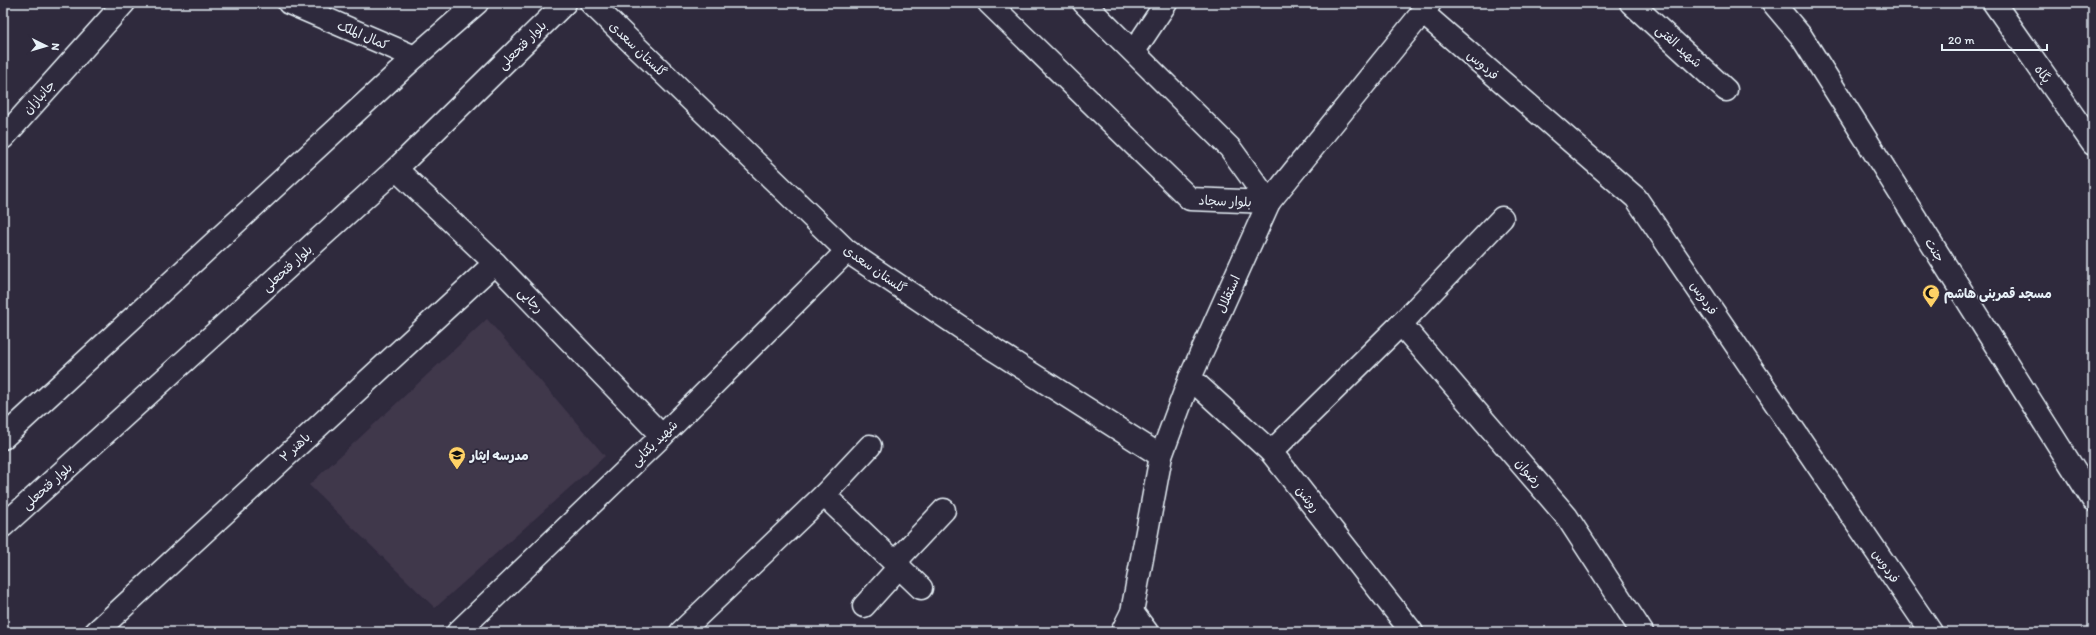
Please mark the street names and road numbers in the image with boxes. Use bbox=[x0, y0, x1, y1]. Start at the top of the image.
street label: کمال الملک bbox=[335, 17, 391, 53]
street label: بلوار فتحعلی bbox=[495, 18, 551, 74]
street label: گلستان سعدی bbox=[606, 18, 670, 80]
street label: شهید الفتی bbox=[1652, 22, 1705, 72]
street label: فردوس bbox=[1463, 47, 1502, 84]
street label: پگاه bbox=[2031, 62, 2055, 87]
street label: جانبازان bbox=[20, 77, 59, 118]
street label: بلوار سجاد bbox=[1198, 193, 1252, 210]
street label: جنت bbox=[1921, 235, 1948, 265]
street label: بلوار فتحعلی bbox=[259, 241, 317, 296]
street label: گلستان سعدی bbox=[841, 242, 910, 296]
street label: استقلال bbox=[1213, 273, 1243, 315]
street label: فردوس bbox=[1687, 278, 1721, 318]
street label: رجایی bbox=[514, 284, 547, 317]
street label: شهید یکتایی bbox=[627, 417, 682, 471]
street label: باهنر ۲ bbox=[277, 429, 314, 466]
street label: رضوان bbox=[1512, 455, 1546, 491]
street label: بلوار فتحعلی bbox=[19, 459, 77, 514]
street label: روشن bbox=[1292, 483, 1323, 516]
street label: فردوس bbox=[1869, 546, 1903, 586]

